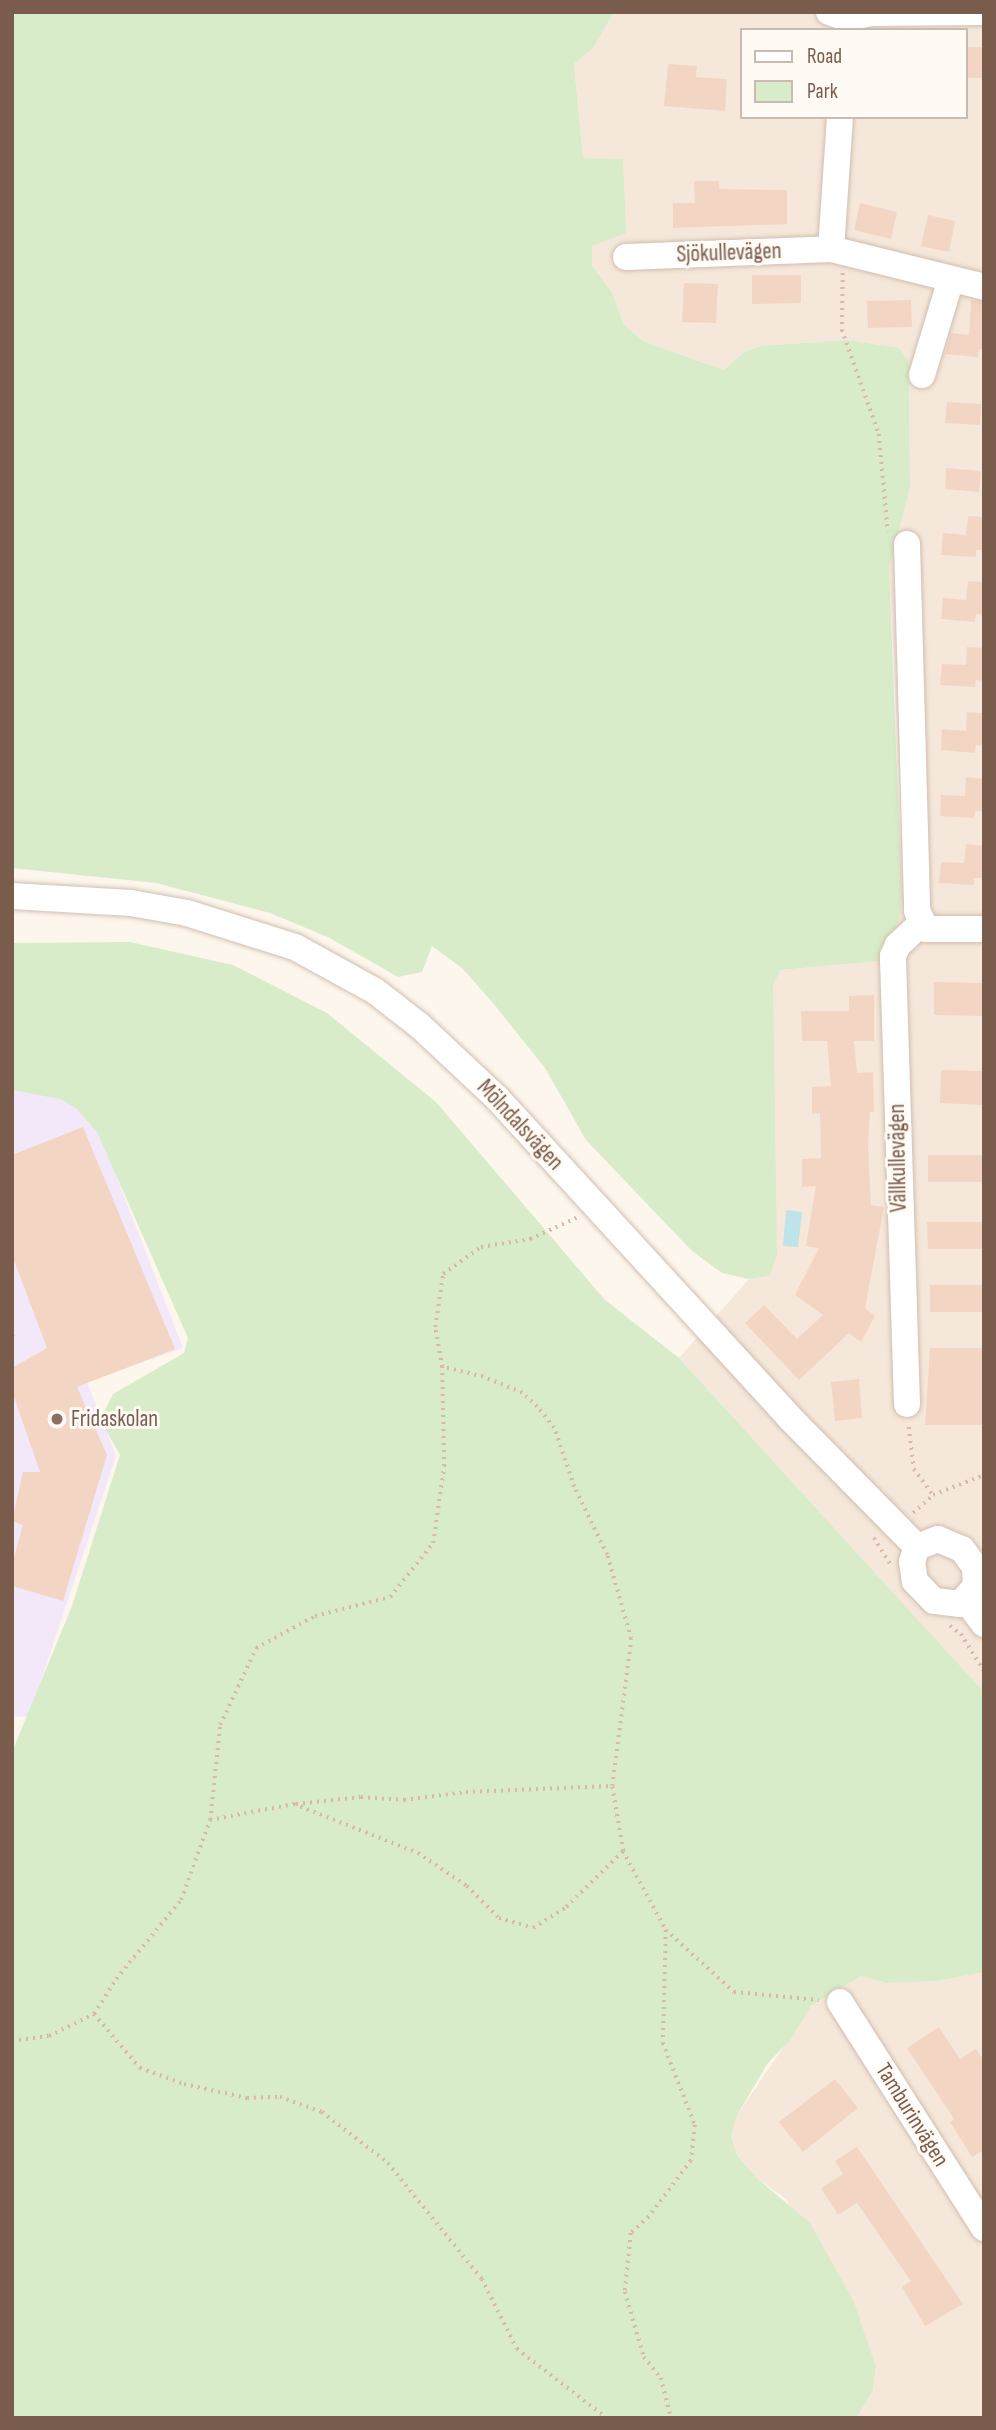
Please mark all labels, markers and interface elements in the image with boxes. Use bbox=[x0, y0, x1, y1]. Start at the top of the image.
legend bbox=[740, 28, 968, 119]
text: Road bbox=[807, 44, 842, 69]
text: Park bbox=[807, 79, 838, 104]
street label: Sjökullevägen bbox=[676, 237, 782, 269]
street label: Mölndalsvägen bbox=[471, 1074, 569, 1176]
street label: Vällkullevägen bbox=[883, 1103, 913, 1213]
place label: Fridaskolan bbox=[71, 1405, 158, 1433]
marker: Fridaskolan bbox=[49, 1411, 65, 1427]
street label: Tamburinvägen bbox=[869, 2058, 955, 2172]

